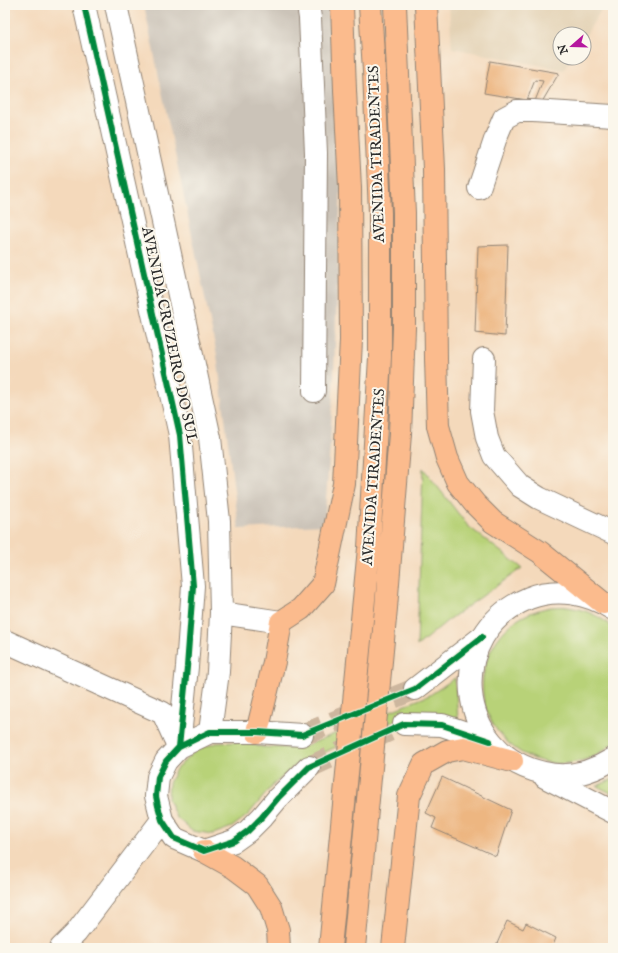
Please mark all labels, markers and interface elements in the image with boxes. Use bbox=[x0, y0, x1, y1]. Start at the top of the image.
north arrow bbox=[552, 26, 592, 66]
text: N bbox=[555, 42, 572, 57]
street label: AVENIDA TIRADENTES bbox=[364, 65, 389, 244]
street label: AVENIDA CRUZEIRO DO SUL bbox=[137, 224, 202, 446]
street label: AVENIDA TIRADENTES bbox=[358, 388, 389, 567]

